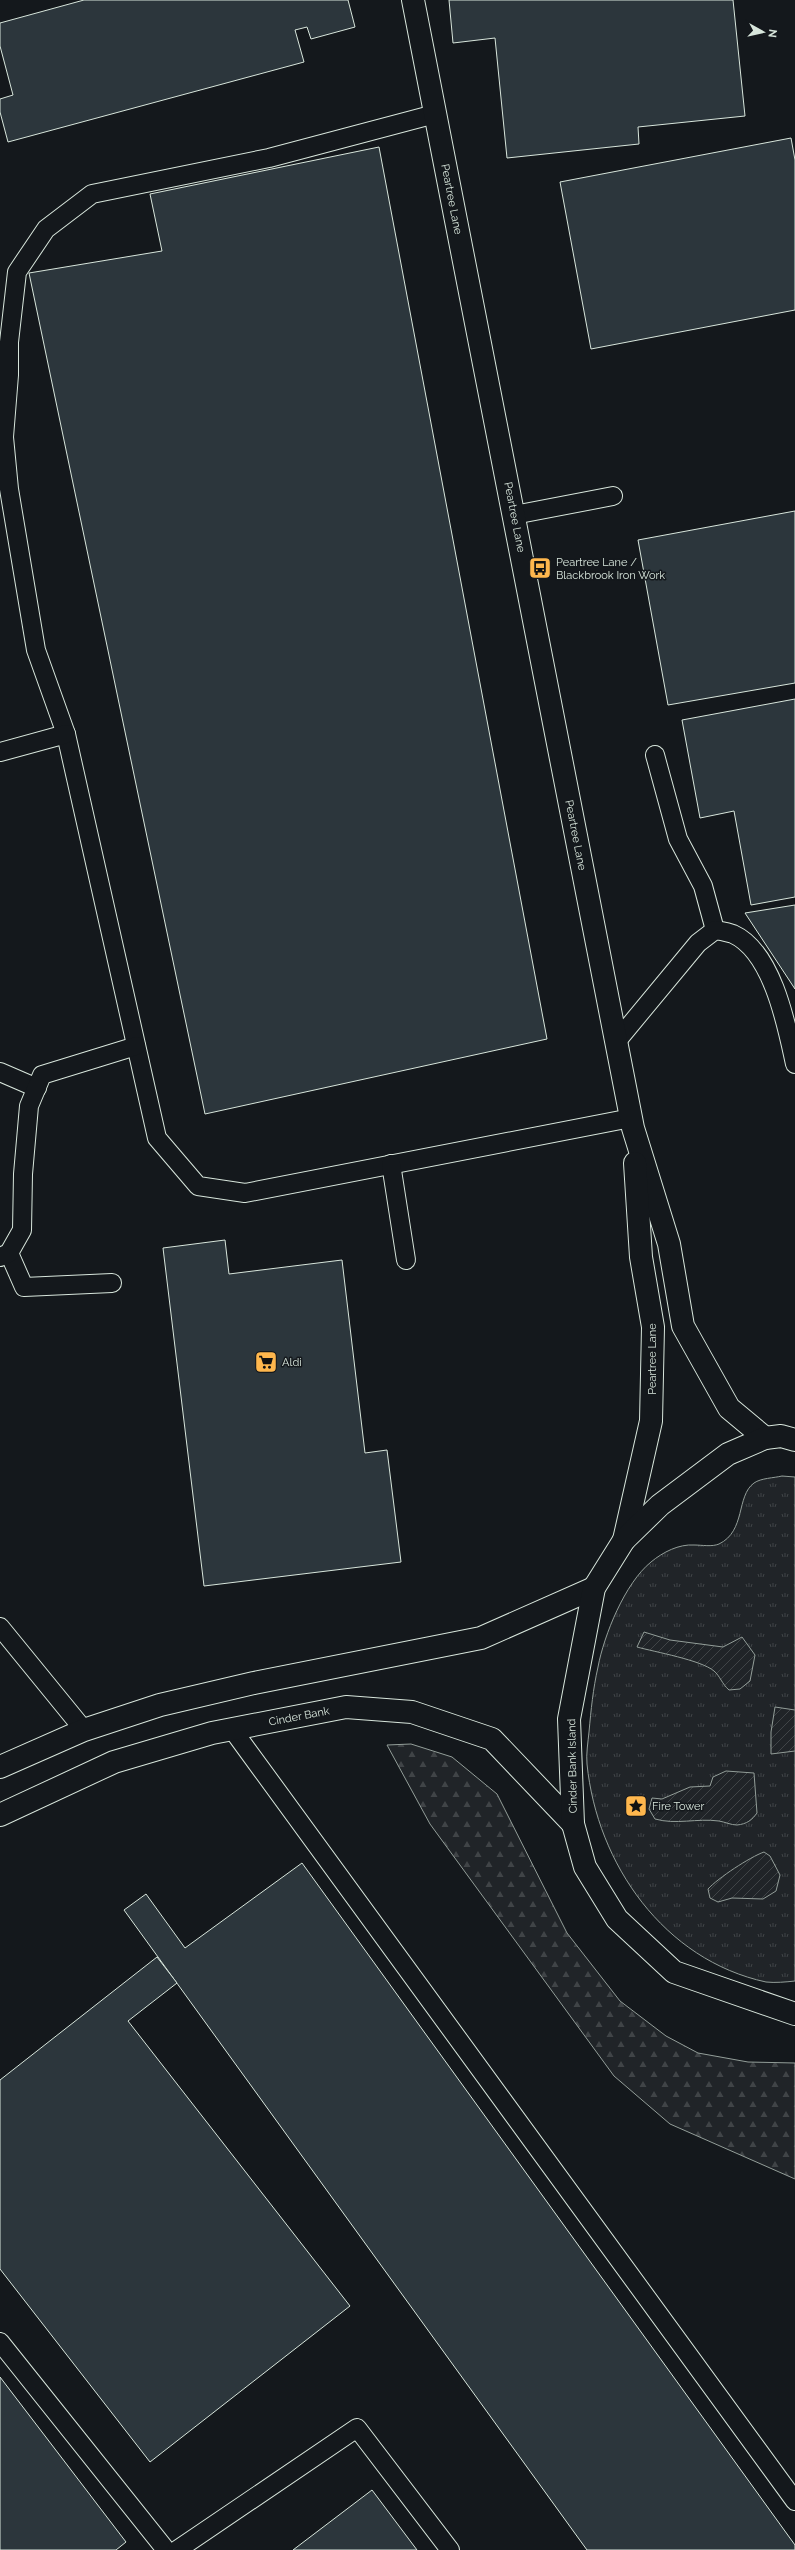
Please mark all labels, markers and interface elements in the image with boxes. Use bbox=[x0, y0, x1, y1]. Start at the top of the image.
north arrow bbox=[743, 12, 783, 52]
text: N bbox=[765, 28, 779, 38]
street label: Peartree Lane bbox=[438, 163, 465, 236]
street label: Peartree Lane bbox=[501, 481, 528, 554]
bus stop icon: Peartree Lane / Blackbrook Iron Work bbox=[527, 555, 553, 581]
place label: Peartree Lane / Blackbrook Iron Work bbox=[556, 556, 665, 582]
street label: Peartree Lane bbox=[562, 799, 589, 872]
street label: Peartree Lane bbox=[646, 1323, 659, 1395]
supermarket icon: Aldi bbox=[253, 1349, 279, 1375]
place label: Aldi bbox=[282, 1356, 302, 1369]
street label: Cinder Bank bbox=[268, 1704, 331, 1729]
street label: Cinder Bank Island bbox=[565, 1718, 580, 1813]
place icon: Fire Tower bbox=[623, 1793, 649, 1819]
place label: Fire Tower bbox=[652, 1800, 705, 1813]

